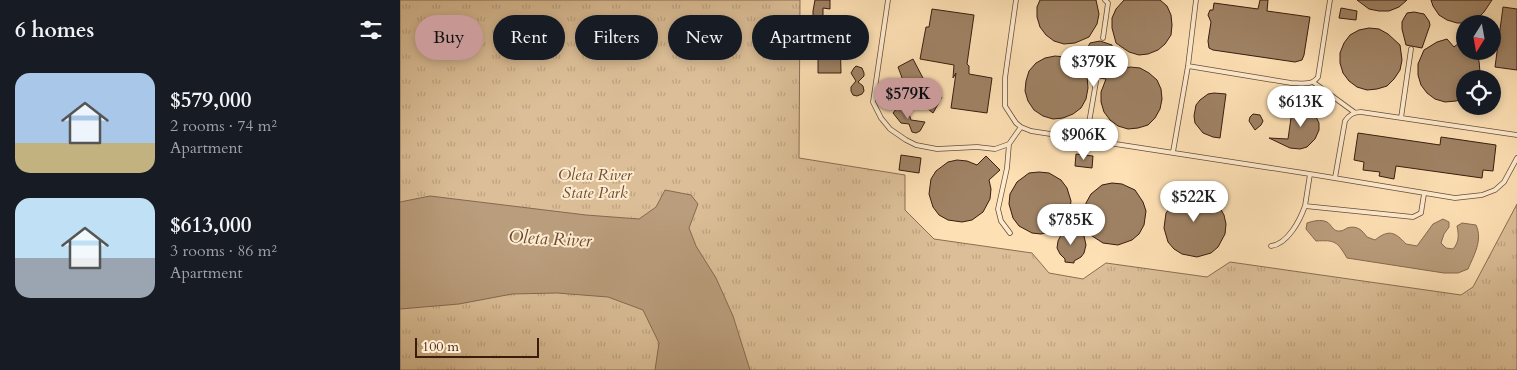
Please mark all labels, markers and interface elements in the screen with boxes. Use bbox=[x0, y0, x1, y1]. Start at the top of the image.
chip: Buy bbox=[415, 15, 483, 60]
chip: Rent bbox=[493, 15, 565, 60]
chip: Filters bbox=[575, 15, 658, 60]
chip: New bbox=[668, 15, 742, 60]
chip: Apartment bbox=[752, 15, 869, 60]
north arrow bbox=[1456, 15, 1501, 60]
map controls bbox=[1456, 15, 1501, 115]
text: 6 homes bbox=[15, 16, 94, 45]
icon: filters bbox=[357, 16, 385, 44]
pin: $379K bbox=[1059, 46, 1129, 88]
text: $379K bbox=[1071, 51, 1117, 73]
button: locate bbox=[1456, 70, 1501, 115]
pin: $579K bbox=[873, 78, 943, 120]
text: $579K bbox=[885, 83, 931, 105]
text: $579,000 bbox=[170, 86, 251, 115]
pin: $613K bbox=[1266, 86, 1336, 128]
text: $613K bbox=[1278, 91, 1324, 113]
icon: home bbox=[55, 93, 115, 153]
text: 2 rooms · 74 m² bbox=[170, 115, 277, 137]
pin: $906K bbox=[1049, 119, 1119, 161]
text: $906K bbox=[1061, 124, 1107, 146]
text: Apartment bbox=[170, 137, 243, 159]
park label: Oleta River State Park bbox=[558, 164, 633, 204]
pin: $522K bbox=[1159, 180, 1229, 223]
text: $522K bbox=[1171, 186, 1217, 208]
pin: $785K bbox=[1036, 204, 1106, 246]
text: $785K bbox=[1048, 209, 1094, 231]
text: $613,000 bbox=[170, 211, 251, 240]
icon: home bbox=[55, 218, 115, 278]
water label: Oleta River bbox=[508, 224, 593, 254]
text: 3 rooms · 86 m² bbox=[170, 240, 277, 262]
text: Apartment bbox=[170, 262, 243, 284]
scale bar bbox=[415, 335, 539, 358]
text: 100 m bbox=[422, 337, 459, 356]

